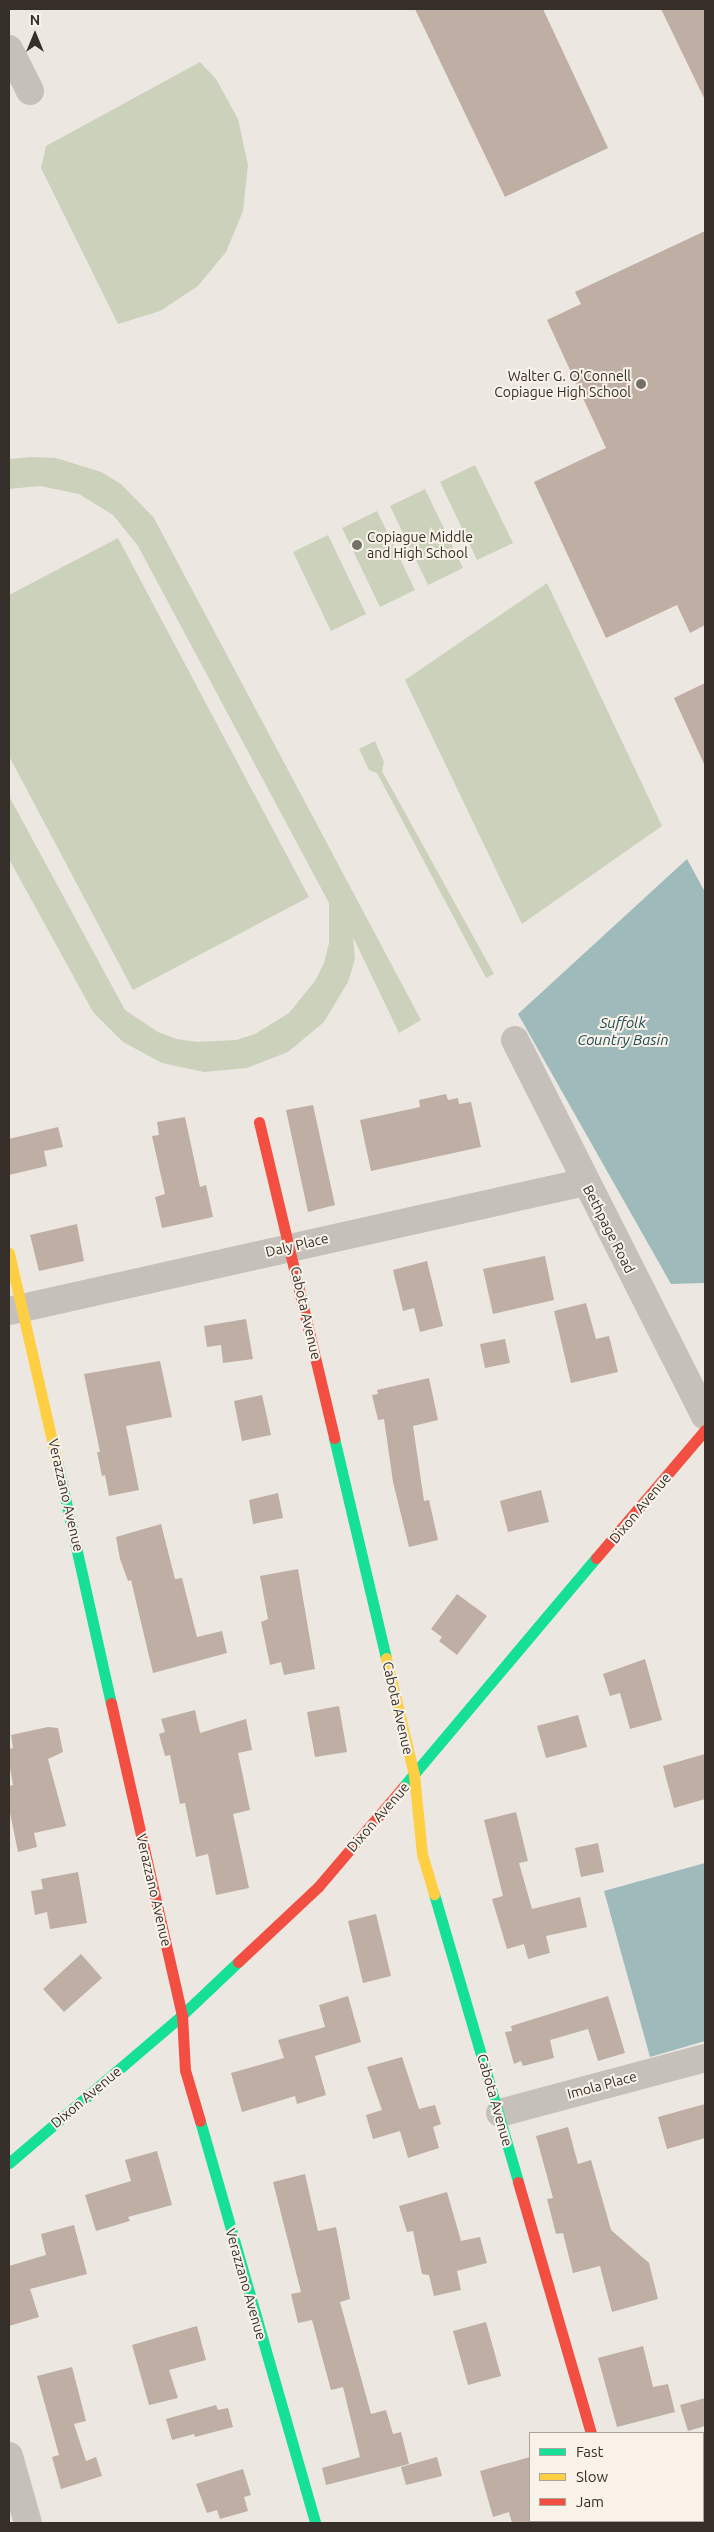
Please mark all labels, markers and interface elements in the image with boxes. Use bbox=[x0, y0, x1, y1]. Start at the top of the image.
north arrow bbox=[10, 10, 60, 60]
text: N bbox=[30, 12, 40, 28]
place label: Walter G. O'Connell Copiague High School bbox=[494, 368, 631, 401]
marker: Walter G. O'Connell Copiague High School bbox=[635, 378, 647, 390]
place label: Copiague Middle and High School bbox=[367, 529, 473, 562]
marker: Copiague Middle and High School bbox=[351, 539, 363, 551]
water label: Suffolk Country Basin bbox=[577, 1013, 669, 1048]
street label: Bethpage Road bbox=[580, 1182, 638, 1276]
street label: Daly Place bbox=[264, 1230, 330, 1260]
street label: Cabota Avenue bbox=[287, 1265, 325, 1361]
street label: Verazzano Avenue bbox=[45, 1437, 87, 1553]
street label: Dixon Avenue bbox=[606, 1469, 674, 1547]
street label: Cabota Avenue bbox=[379, 1660, 417, 1756]
street label: Dixon Avenue bbox=[343, 1779, 413, 1855]
street label: Verazzano Avenue bbox=[133, 1832, 175, 1948]
street label: Cabota Avenue bbox=[474, 2052, 516, 2148]
street label: Dixon Avenue bbox=[47, 2063, 125, 2131]
street label: Imola Place bbox=[565, 2068, 639, 2102]
street label: Verazzano Avenue bbox=[222, 2226, 270, 2342]
legend bbox=[529, 2432, 704, 2522]
text: Fast bbox=[576, 2443, 603, 2460]
text: Slow bbox=[576, 2468, 608, 2485]
text: Jam bbox=[576, 2493, 604, 2510]

